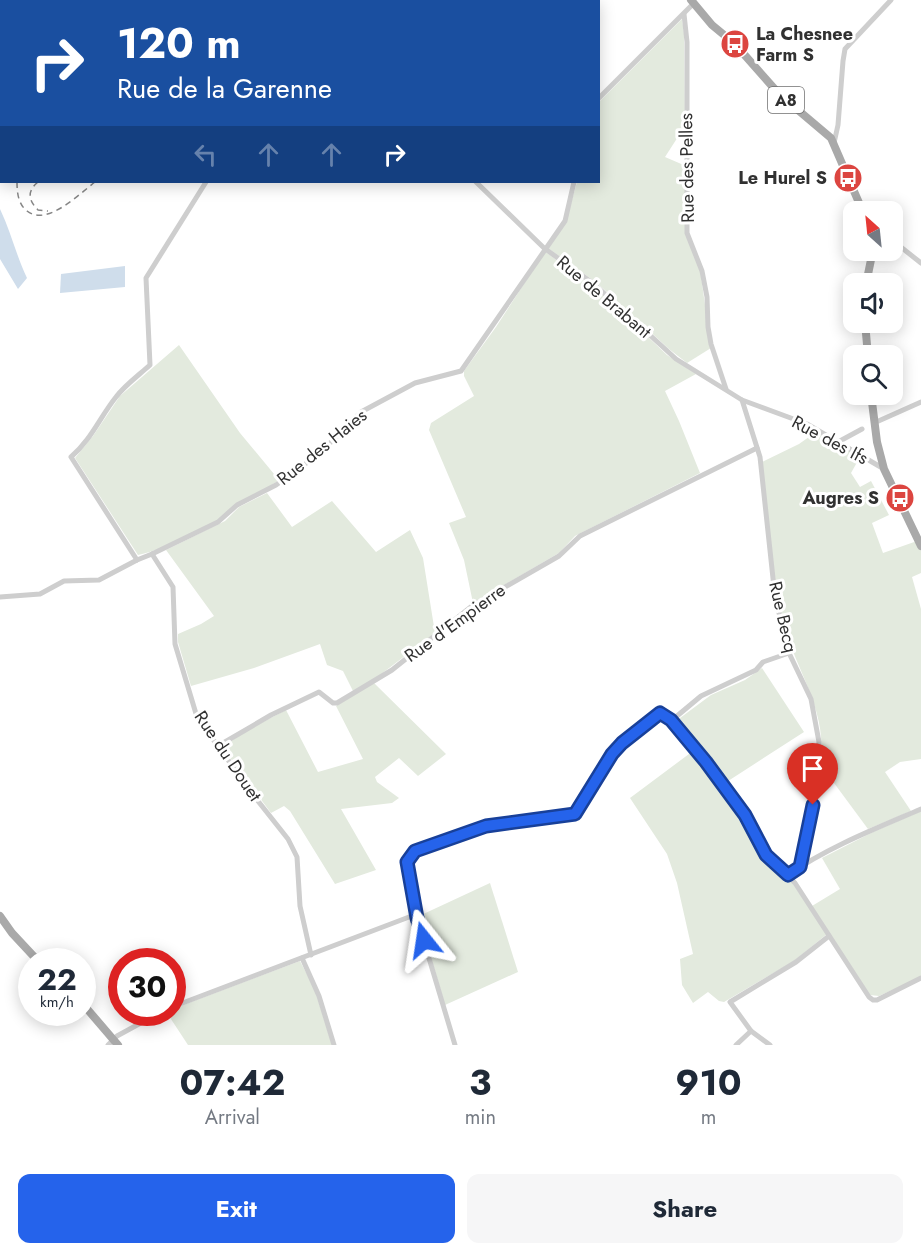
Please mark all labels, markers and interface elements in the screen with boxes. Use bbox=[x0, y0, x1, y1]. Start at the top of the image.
text: 120 m bbox=[117, 13, 241, 74]
place label: La Chesnee Farm S bbox=[756, 21, 853, 68]
icon: right bbox=[18, 24, 96, 102]
bus stop icon: La Chesnee Farm S bbox=[719, 28, 751, 60]
text: Rue de la Garenne bbox=[117, 69, 332, 108]
road number: A8 bbox=[768, 87, 804, 113]
street label: Rue des Pelles bbox=[673, 113, 701, 223]
icon: left bbox=[189, 138, 222, 171]
icon: ahead bbox=[252, 138, 285, 171]
icon: ahead bbox=[315, 138, 348, 171]
icon: right bbox=[378, 138, 411, 171]
bus stop icon: Le Hurel S bbox=[832, 162, 864, 194]
place label: Le Hurel S bbox=[738, 165, 827, 191]
north arrow bbox=[843, 201, 903, 261]
map controls bbox=[843, 201, 903, 405]
street label: Rue de Brabant bbox=[551, 250, 658, 345]
button: sound bbox=[843, 273, 903, 333]
button: search bbox=[843, 345, 903, 405]
street label: Rue des Haies bbox=[271, 403, 373, 491]
street label: Rue des Ifs bbox=[787, 409, 873, 471]
bus stop icon: Augres S bbox=[884, 482, 916, 514]
place label: Augres S bbox=[802, 485, 879, 511]
street label: Rue d'Empierre bbox=[399, 577, 511, 669]
street label: Rue Becq bbox=[762, 579, 804, 655]
street label: Rue du Douet bbox=[188, 705, 268, 807]
pin bbox=[787, 743, 838, 805]
icon: arrive bbox=[796, 752, 829, 785]
position arrow bbox=[392, 908, 456, 972]
speed limit sign: 30 bbox=[108, 948, 186, 1026]
text: 22 bbox=[37, 958, 77, 1001]
text: km/h bbox=[40, 991, 74, 1013]
text: 07:42 bbox=[179, 1056, 285, 1108]
text: 3 bbox=[469, 1056, 491, 1108]
text: 910 bbox=[675, 1056, 742, 1108]
text: Arrival bbox=[205, 1103, 260, 1132]
text: min bbox=[465, 1103, 496, 1132]
text: m bbox=[701, 1103, 716, 1132]
button: Exit bbox=[18, 1174, 455, 1243]
button: Share bbox=[467, 1174, 903, 1243]

